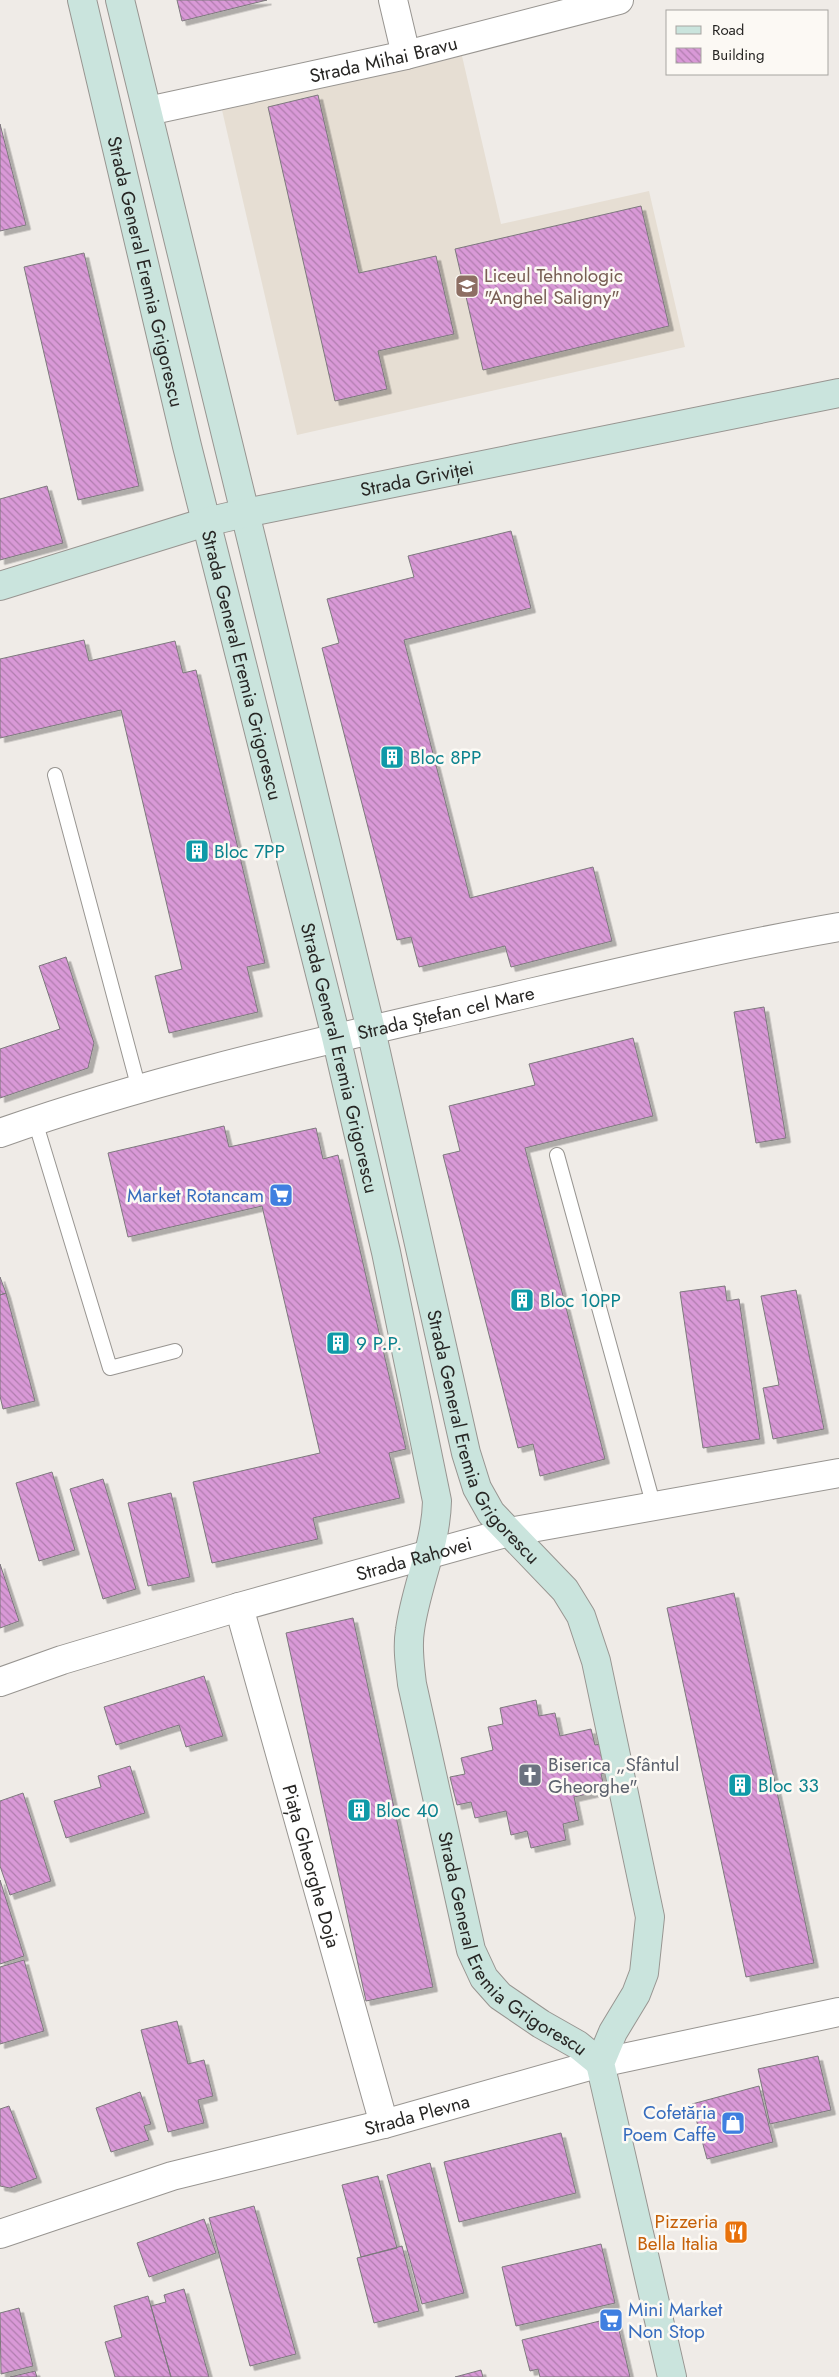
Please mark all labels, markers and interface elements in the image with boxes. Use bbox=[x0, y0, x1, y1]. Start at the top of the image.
legend bbox=[666, 10, 829, 75]
text: Road bbox=[712, 19, 744, 41]
street label: Strada Mihai Bravu bbox=[307, 29, 460, 89]
text: Building bbox=[712, 44, 764, 66]
street label: Strada General Eremia Grigorescu bbox=[101, 133, 191, 410]
place label: Liceul Tehnologic "Anghel Saligny" bbox=[484, 262, 623, 311]
school or university icon: Liceul Tehnologic "Anghel Saligny" bbox=[454, 273, 480, 299]
street label: Strada Griviței bbox=[358, 454, 476, 503]
street label: Strada General Eremia Grigorescu bbox=[195, 527, 289, 803]
building icon: Bloc 8PP bbox=[379, 744, 405, 770]
place label: Bloc 8PP bbox=[410, 744, 481, 771]
building icon: Bloc 7PP bbox=[184, 838, 210, 864]
place label: Bloc 7PP bbox=[214, 838, 285, 865]
street label: Strada General Eremia Grigorescu bbox=[294, 920, 385, 1196]
street label: Strada Ștefan cel Mare bbox=[355, 979, 537, 1046]
place label: Market Rotancam bbox=[127, 1182, 264, 1209]
supermarket icon: Market Rotancam bbox=[268, 1182, 294, 1208]
building icon: Bloc 10PP bbox=[509, 1287, 535, 1313]
place label: Bloc 10PP bbox=[540, 1287, 621, 1314]
street label: Strada General Eremia Grigorescu bbox=[421, 1307, 546, 1570]
building icon: 9 P.P. bbox=[325, 1330, 351, 1356]
place label: 9 P.P. bbox=[356, 1330, 402, 1357]
street label: Strada Rahovei bbox=[353, 1530, 475, 1587]
place label: Biserica „Sfântul Gheorghe" bbox=[548, 1751, 679, 1800]
church icon: Biserica „Sfântul Gheorghe" bbox=[517, 1762, 543, 1788]
building icon: Bloc 33 bbox=[727, 1772, 753, 1798]
place label: Bloc 33 bbox=[758, 1772, 819, 1799]
street label: Piața Gheorghe Doja bbox=[276, 1781, 347, 1951]
building icon: Bloc 40 bbox=[346, 1797, 372, 1823]
place label: Bloc 40 bbox=[376, 1797, 439, 1824]
street label: Strada General Eremia Grigorescu bbox=[432, 1829, 594, 2061]
street label: Strada Plevna bbox=[361, 2087, 473, 2142]
place label: Cofetăria Poem Caffe bbox=[623, 2099, 716, 2148]
shop icon: Cofetăria Poem Caffe bbox=[720, 2110, 746, 2136]
place label: Pizzeria Bella Italia bbox=[637, 2208, 718, 2257]
restaurant icon: Pizzeria Bella Italia bbox=[723, 2219, 749, 2245]
place label: Mini Market Non Stop bbox=[628, 2296, 723, 2345]
supermarket icon: Mini Market Non Stop bbox=[598, 2307, 624, 2333]

